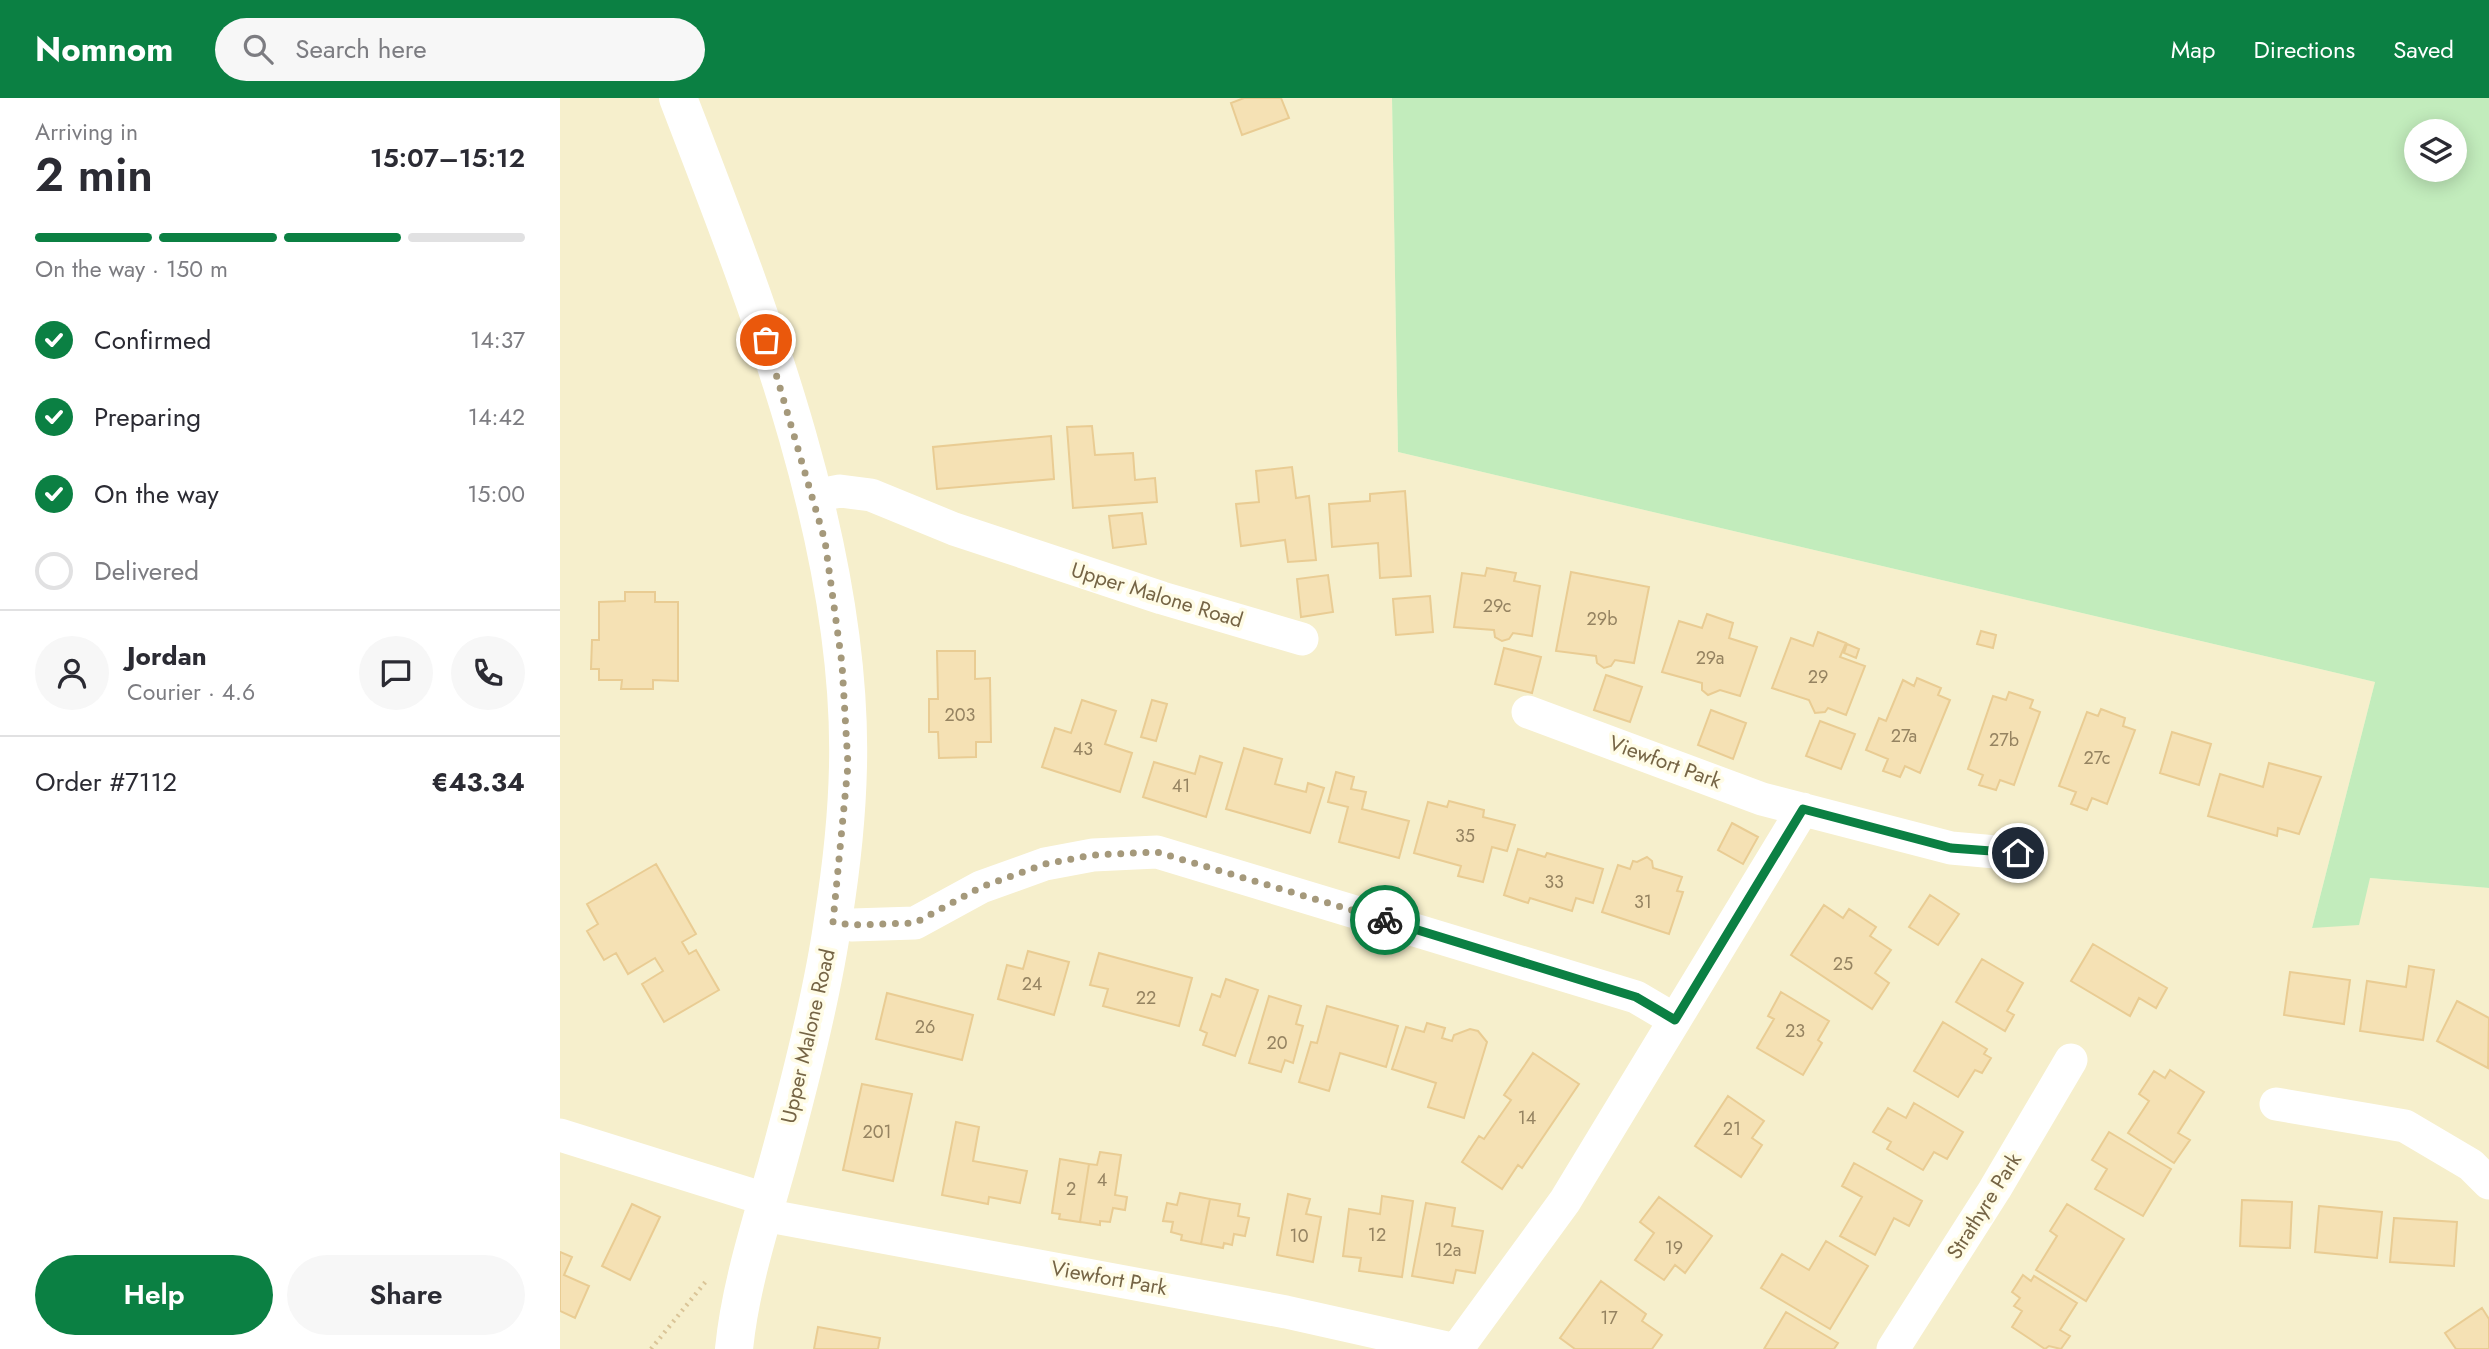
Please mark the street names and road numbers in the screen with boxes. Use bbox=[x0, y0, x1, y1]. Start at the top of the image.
street label: Upper Malone Road bbox=[1067, 555, 1247, 635]
street label: Viewfort Park bbox=[1605, 728, 1726, 796]
street label: Upper Malone Road bbox=[773, 946, 843, 1126]
street label: Strathyre Park bbox=[1939, 1146, 2029, 1265]
street label: Viewfort Park bbox=[1049, 1253, 1170, 1303]

